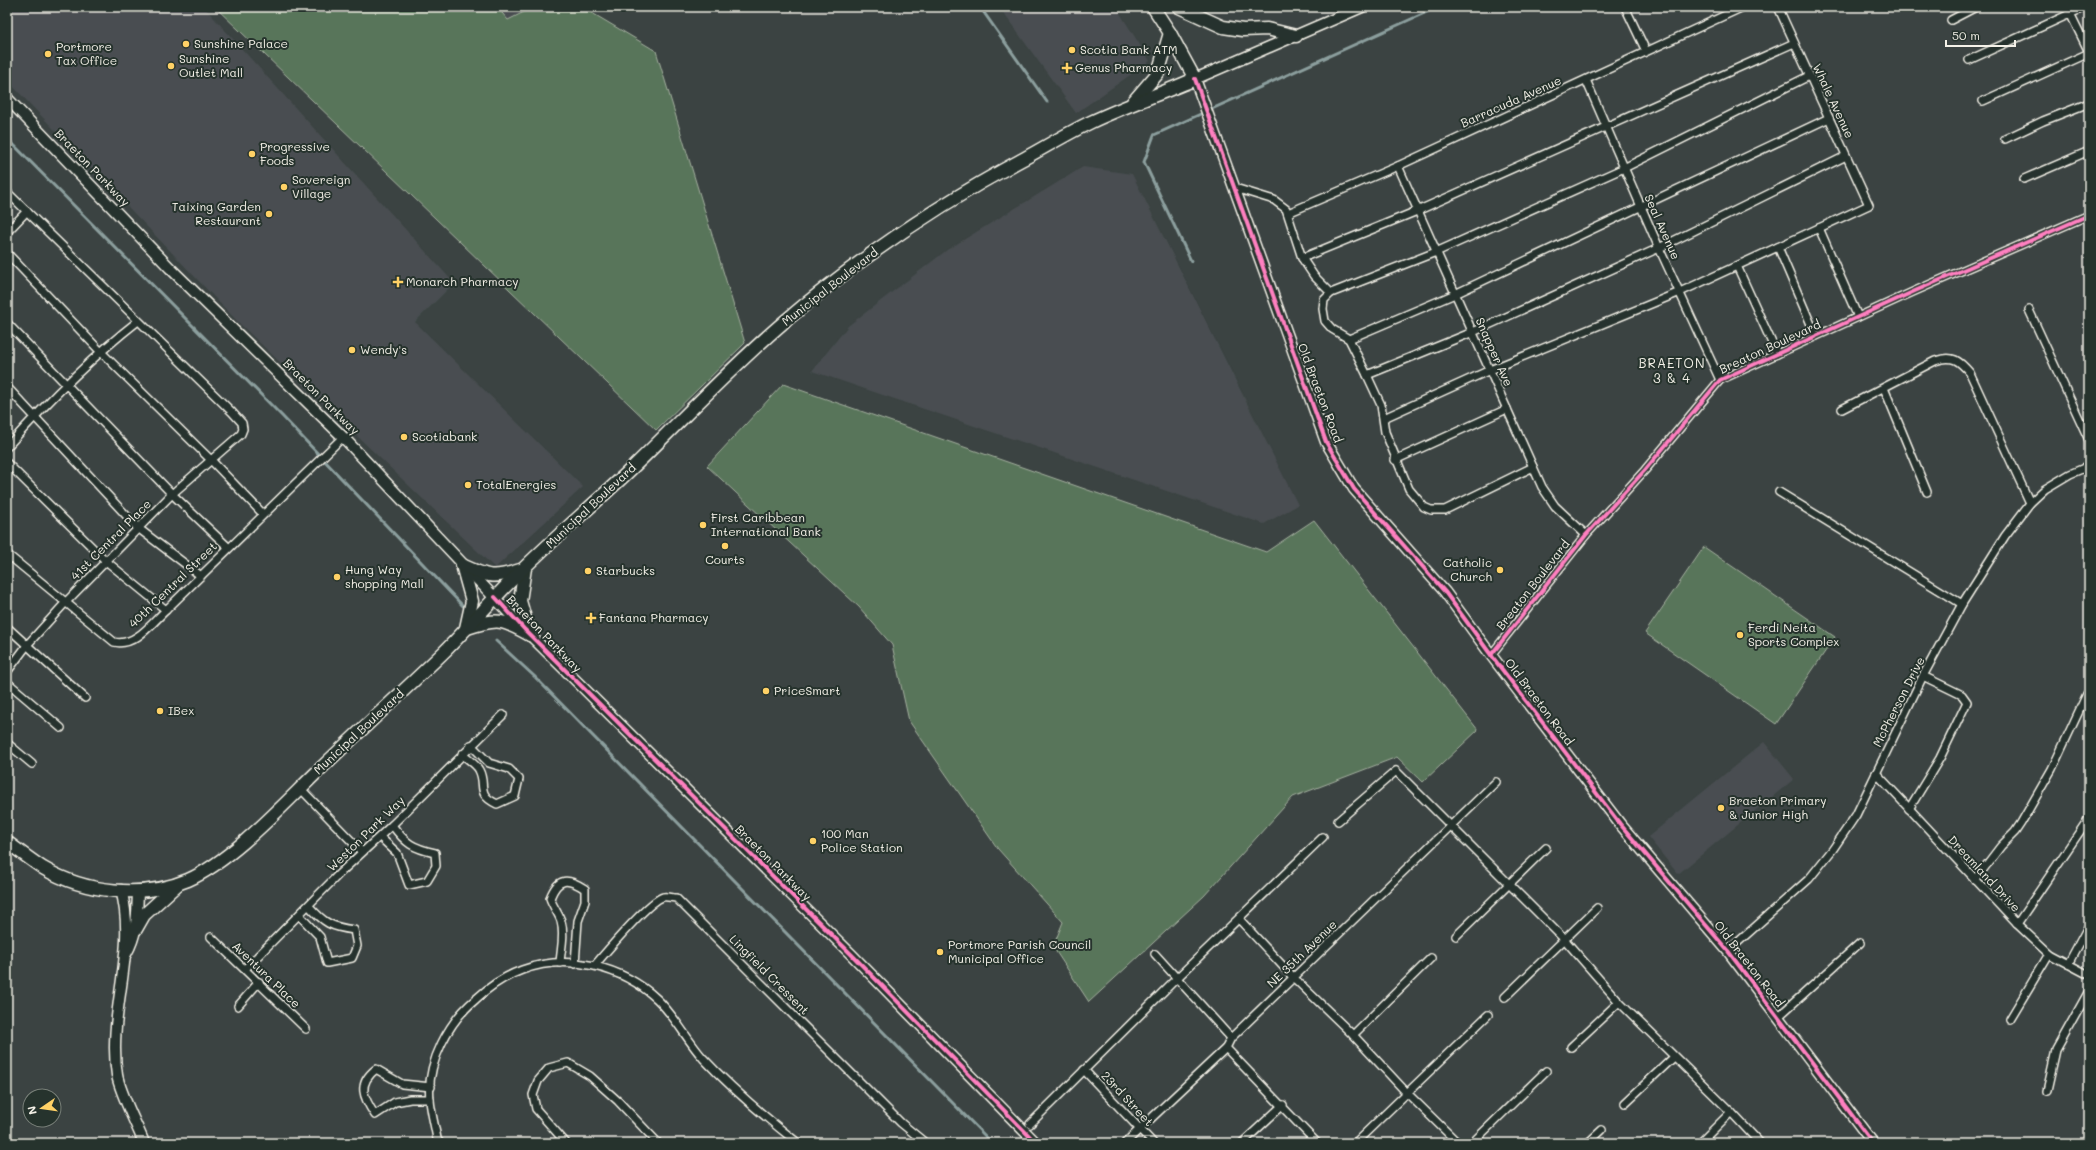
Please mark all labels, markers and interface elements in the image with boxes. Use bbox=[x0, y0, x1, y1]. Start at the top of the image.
scale bar bbox=[1946, 22, 2015, 48]
text: 50 m bbox=[1952, 27, 1980, 43]
place label: Sunshine Palace bbox=[194, 35, 288, 51]
place label: Portmore Tax Office bbox=[56, 38, 117, 68]
marker: Sunshine Palace bbox=[181, 39, 191, 49]
place label: Scotia Bank ATM bbox=[1080, 41, 1178, 57]
marker: Scotia Bank ATM bbox=[1067, 45, 1077, 55]
marker: Portmore Tax Office bbox=[43, 49, 53, 59]
place label: Sunshine Outlet Mall bbox=[179, 50, 243, 80]
place label: Genus Pharmacy bbox=[1075, 59, 1172, 75]
marker: Sunshine Outlet Mall bbox=[166, 61, 176, 71]
street label: Whale Avenue bbox=[1810, 61, 1858, 140]
marker: Genus Pharmacy bbox=[1062, 63, 1072, 73]
street label: Barracuda Avenue bbox=[1458, 72, 1563, 130]
street label: Braeton Parkway bbox=[52, 125, 134, 209]
place label: Progressive Foods bbox=[260, 138, 330, 168]
marker: Progressive Foods bbox=[247, 149, 257, 159]
place label: Sovereign Village bbox=[292, 171, 350, 201]
marker: Sovereign Village bbox=[279, 182, 289, 192]
street label: Seal Avenue bbox=[1641, 191, 1684, 262]
place label: Taixing Garden Restaurant bbox=[172, 198, 261, 228]
marker: Taixing Garden Restaurant bbox=[264, 209, 274, 219]
street label: Municipal Boulevard bbox=[778, 243, 881, 329]
place label: Monarch Pharmacy bbox=[406, 273, 518, 289]
marker: Monarch Pharmacy bbox=[393, 277, 403, 287]
street label: Snapper Ave bbox=[1473, 315, 1517, 389]
street label: Breaton Boulevard bbox=[1716, 315, 1823, 377]
place label: Wendy's bbox=[360, 341, 407, 357]
street label: Old Braeton Road bbox=[1295, 341, 1347, 445]
marker: Wendy's bbox=[347, 345, 357, 355]
district label: BRAETON 3 & 4 bbox=[1639, 354, 1705, 386]
street label: Braeton Parkway bbox=[280, 355, 363, 438]
place label: Scotiabank bbox=[412, 428, 478, 444]
marker: Scotiabank bbox=[399, 432, 409, 442]
street label: Municipal Boulevard bbox=[542, 459, 639, 551]
place label: TotalEnergies bbox=[476, 476, 557, 492]
marker: TotalEnergies bbox=[463, 480, 473, 490]
street label: 41st Central Place bbox=[66, 495, 154, 583]
place label: First Caribbean International Bank bbox=[711, 509, 821, 539]
marker: First Caribbean International Bank bbox=[698, 520, 708, 530]
street label: Breaton Boulevard bbox=[1492, 536, 1573, 633]
street label: 40th Central Street bbox=[125, 538, 220, 631]
marker: Courts bbox=[720, 541, 730, 551]
place label: Courts bbox=[705, 551, 745, 567]
place label: Catholic Church bbox=[1443, 554, 1492, 584]
place label: Hung Way shopping Mall bbox=[345, 561, 424, 591]
place label: Starbucks bbox=[596, 562, 655, 578]
marker: Catholic Church bbox=[1495, 565, 1505, 575]
marker: Starbucks bbox=[583, 566, 593, 576]
marker: Hung Way shopping Mall bbox=[332, 572, 342, 582]
street label: Braeton Parkway bbox=[504, 591, 586, 675]
place label: Fantana Pharmacy bbox=[599, 609, 709, 625]
marker: Fantana Pharmacy bbox=[586, 613, 596, 623]
place label: Ferdi Neita Sports Complex bbox=[1748, 619, 1839, 649]
marker: Ferdi Neita Sports Complex bbox=[1735, 630, 1745, 640]
street label: McPherson Drive bbox=[1868, 654, 1928, 749]
street label: Old Braeton Road bbox=[1502, 655, 1578, 749]
place label: PriceSmart bbox=[774, 682, 841, 698]
street label: Municipal Boulevard bbox=[310, 685, 407, 777]
marker: PriceSmart bbox=[761, 686, 771, 696]
place label: IBex bbox=[168, 702, 194, 718]
marker: IBex bbox=[155, 706, 165, 716]
street label: Weston Park Way bbox=[323, 792, 408, 874]
place label: Braeton Primary & Junior High bbox=[1729, 792, 1827, 822]
marker: Braeton Primary & Junior High bbox=[1716, 803, 1726, 813]
street label: Braeton Parkway bbox=[732, 821, 815, 904]
place label: 100 Man Police Station bbox=[821, 825, 903, 855]
street label: Dreamland Drive bbox=[1945, 832, 2024, 915]
marker: 100 Man Police Station bbox=[808, 836, 818, 846]
street label: NE 35th Avenue bbox=[1263, 916, 1340, 991]
street label: Old Braeton Road bbox=[1711, 917, 1789, 1010]
street label: Lingfield Cressent bbox=[726, 931, 813, 1018]
place label: Portmore Parish Council Municipal Office bbox=[948, 936, 1091, 966]
street label: Aventura Place bbox=[229, 938, 304, 1011]
marker: Portmore Parish Council Municipal Office bbox=[935, 947, 945, 957]
street label: 23rd Street bbox=[1098, 1067, 1157, 1129]
north arrow bbox=[22, 1088, 62, 1128]
text: N bbox=[24, 1105, 40, 1116]

